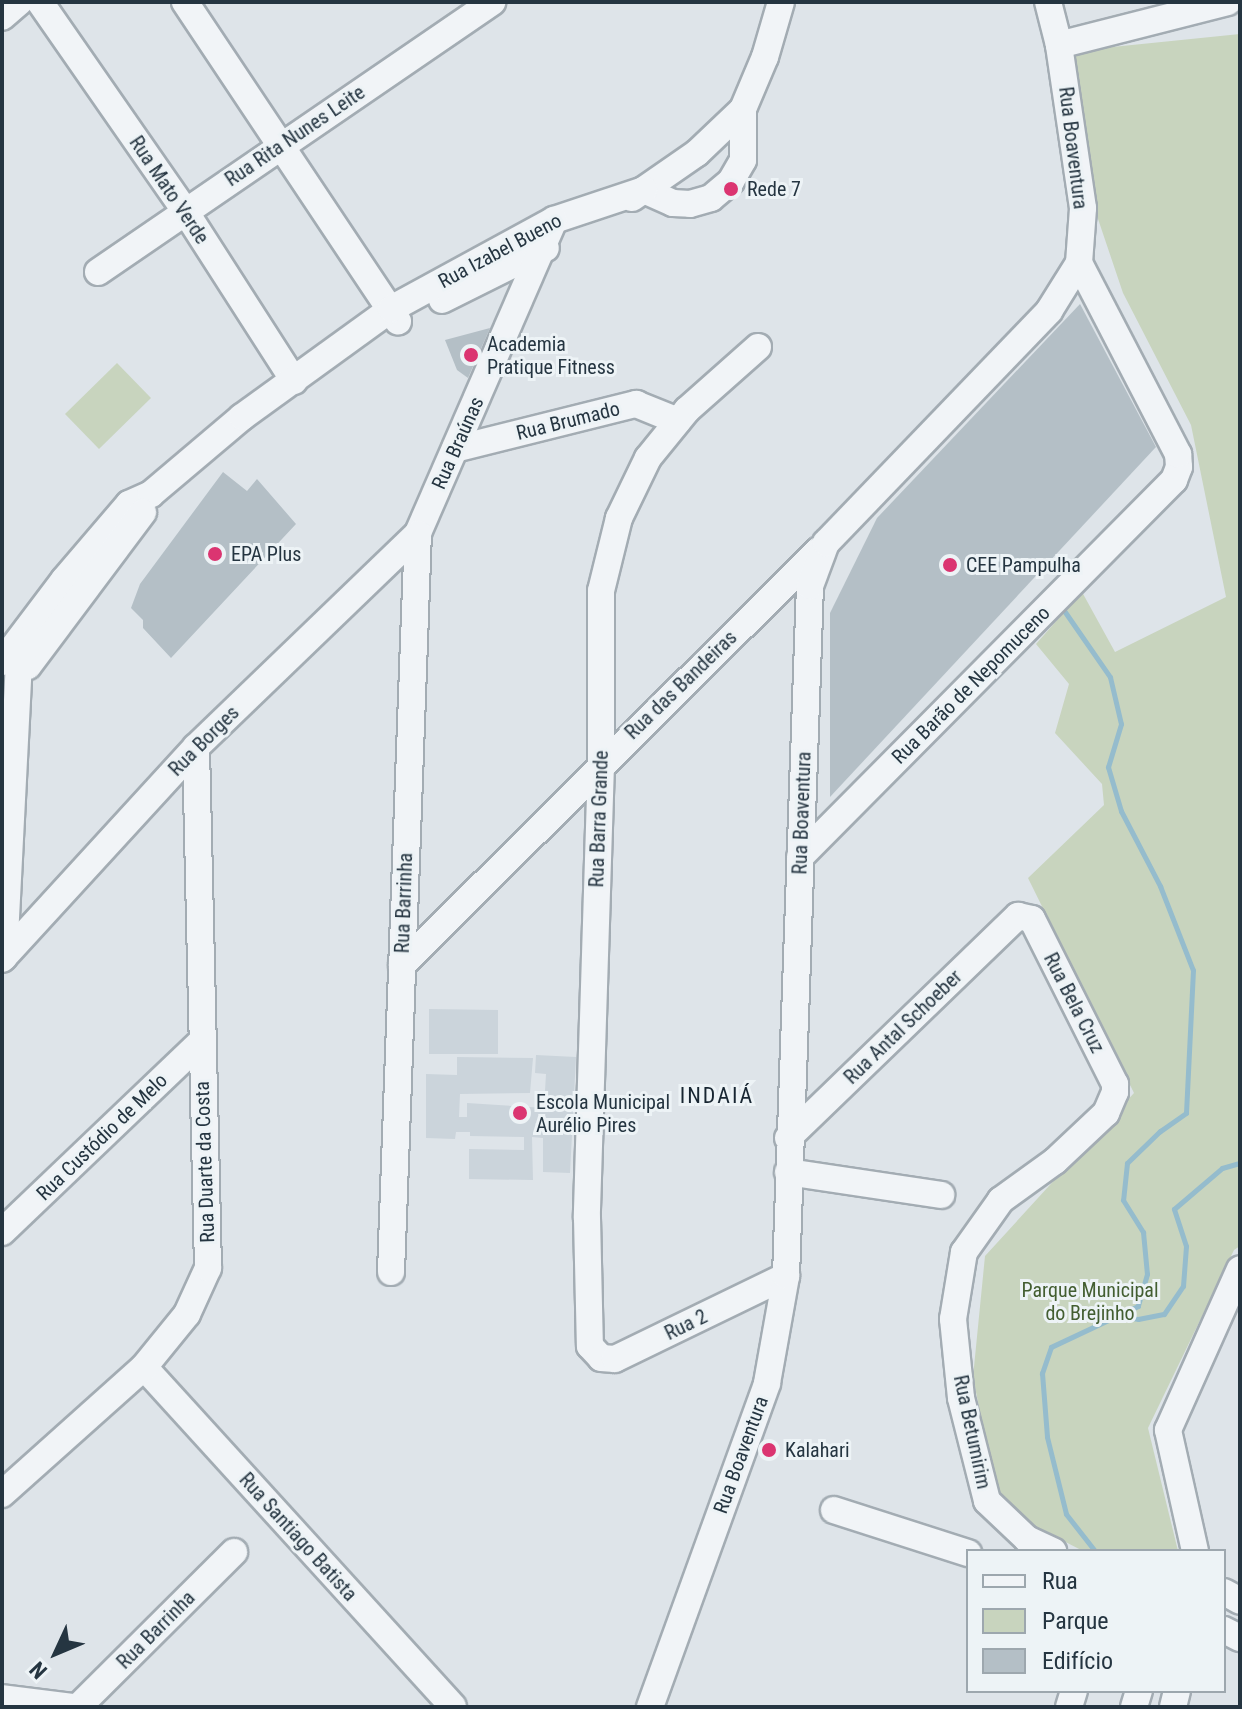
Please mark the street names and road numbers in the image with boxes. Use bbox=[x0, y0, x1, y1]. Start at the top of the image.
street label: Rua Rita Nunes Leite bbox=[221, 80, 369, 192]
street label: Rua Boaventura bbox=[1054, 85, 1092, 211]
street label: Rua Mato Verde bbox=[124, 132, 214, 248]
street label: Rua Izabel Bueno bbox=[434, 208, 566, 294]
street label: Rua Braúnas bbox=[427, 393, 489, 493]
street label: Rua Brumado bbox=[514, 397, 622, 445]
street label: Rua Barão de Nepomuceno bbox=[887, 601, 1055, 769]
street label: Rua das Bandeiras bbox=[620, 626, 742, 744]
street label: Rua Borges bbox=[164, 701, 244, 781]
street label: Rua Barra Grande bbox=[585, 750, 613, 888]
street label: Rua Boaventura bbox=[788, 751, 816, 875]
street label: Rua Barrinha bbox=[390, 852, 418, 954]
street label: Rua Bela Cruz bbox=[1038, 949, 1110, 1057]
street label: Rua Antal Schoeber bbox=[839, 965, 967, 1089]
street label: Rua Custódio de Melo bbox=[32, 1068, 172, 1206]
street label: Rua Duarte da Costa bbox=[190, 1081, 220, 1243]
street label: Rua 2 bbox=[661, 1304, 711, 1346]
street label: Rua Betumirim bbox=[948, 1373, 996, 1491]
street label: Rua Boaventura bbox=[709, 1393, 773, 1517]
street label: Rua Santiago Batista bbox=[234, 1468, 362, 1606]
street label: Rua Barrinha bbox=[112, 1586, 200, 1674]

